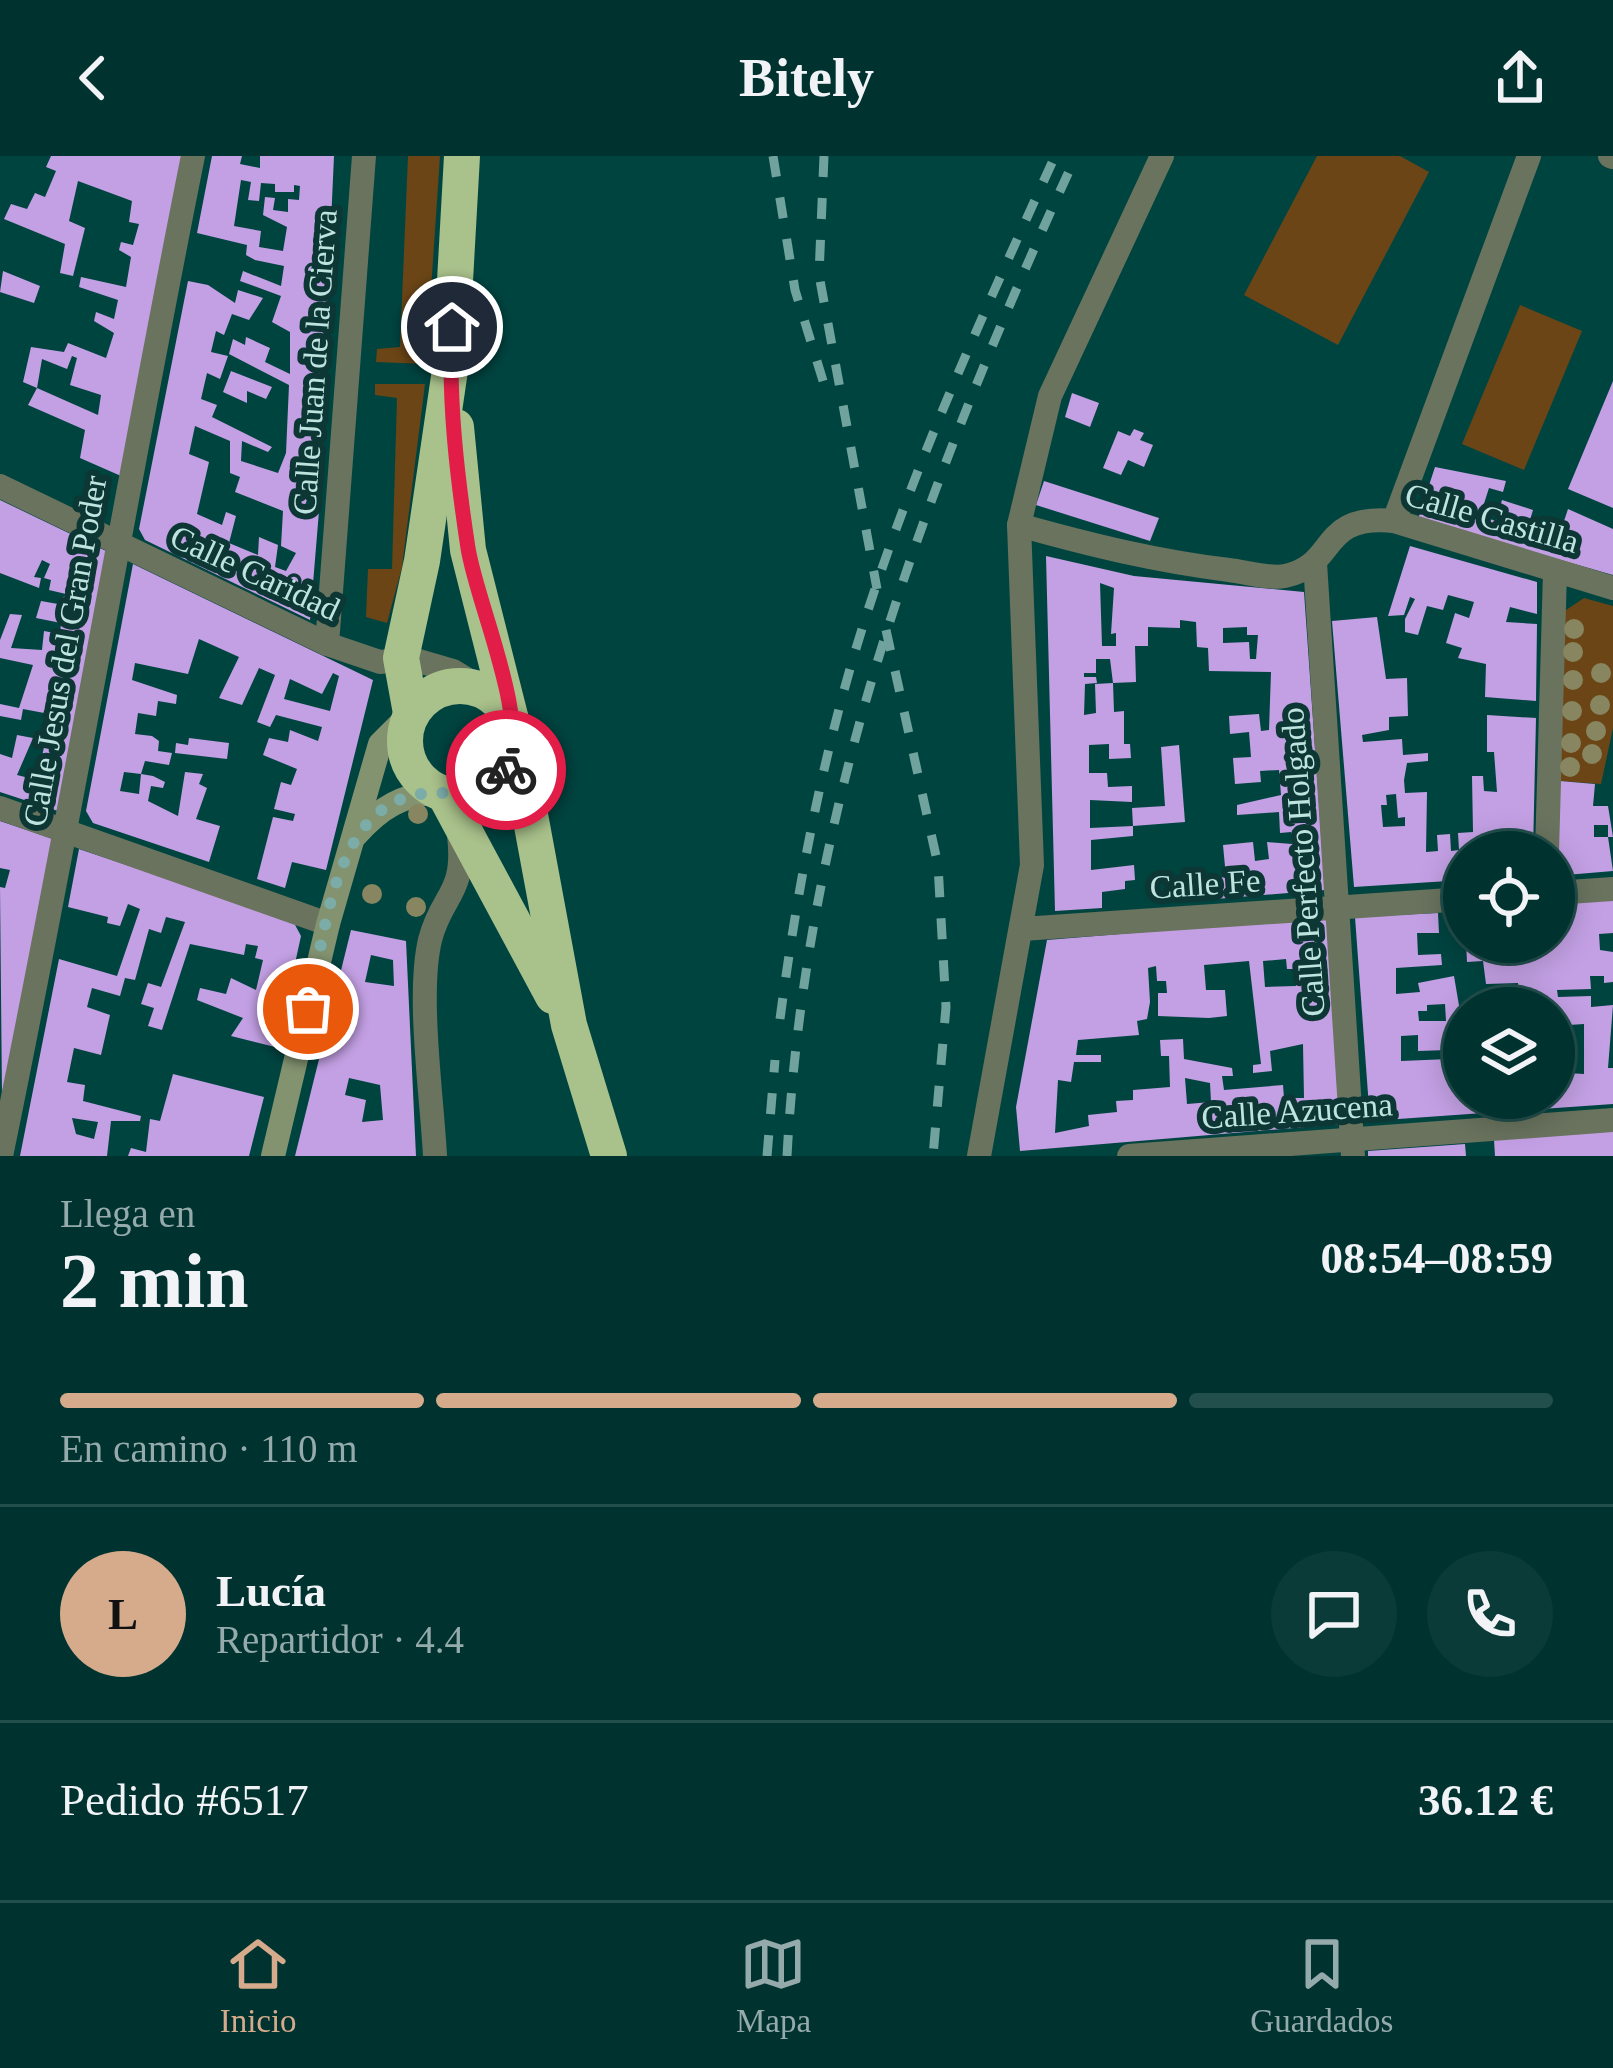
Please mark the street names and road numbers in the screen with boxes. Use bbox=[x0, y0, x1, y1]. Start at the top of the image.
street label: Calle Juan de la Cierva bbox=[286, 208, 344, 516]
street label: Calle Jesus del Gran Poder bbox=[16, 473, 114, 829]
street label: Calle Castilla bbox=[1401, 476, 1583, 560]
street label: Calle Caridad bbox=[165, 518, 346, 628]
street label: Calle Perfecto Holgado bbox=[1274, 706, 1332, 1018]
street label: Calle Fe bbox=[1148, 862, 1262, 906]
street label: Calle Azucena bbox=[1200, 1086, 1394, 1136]

